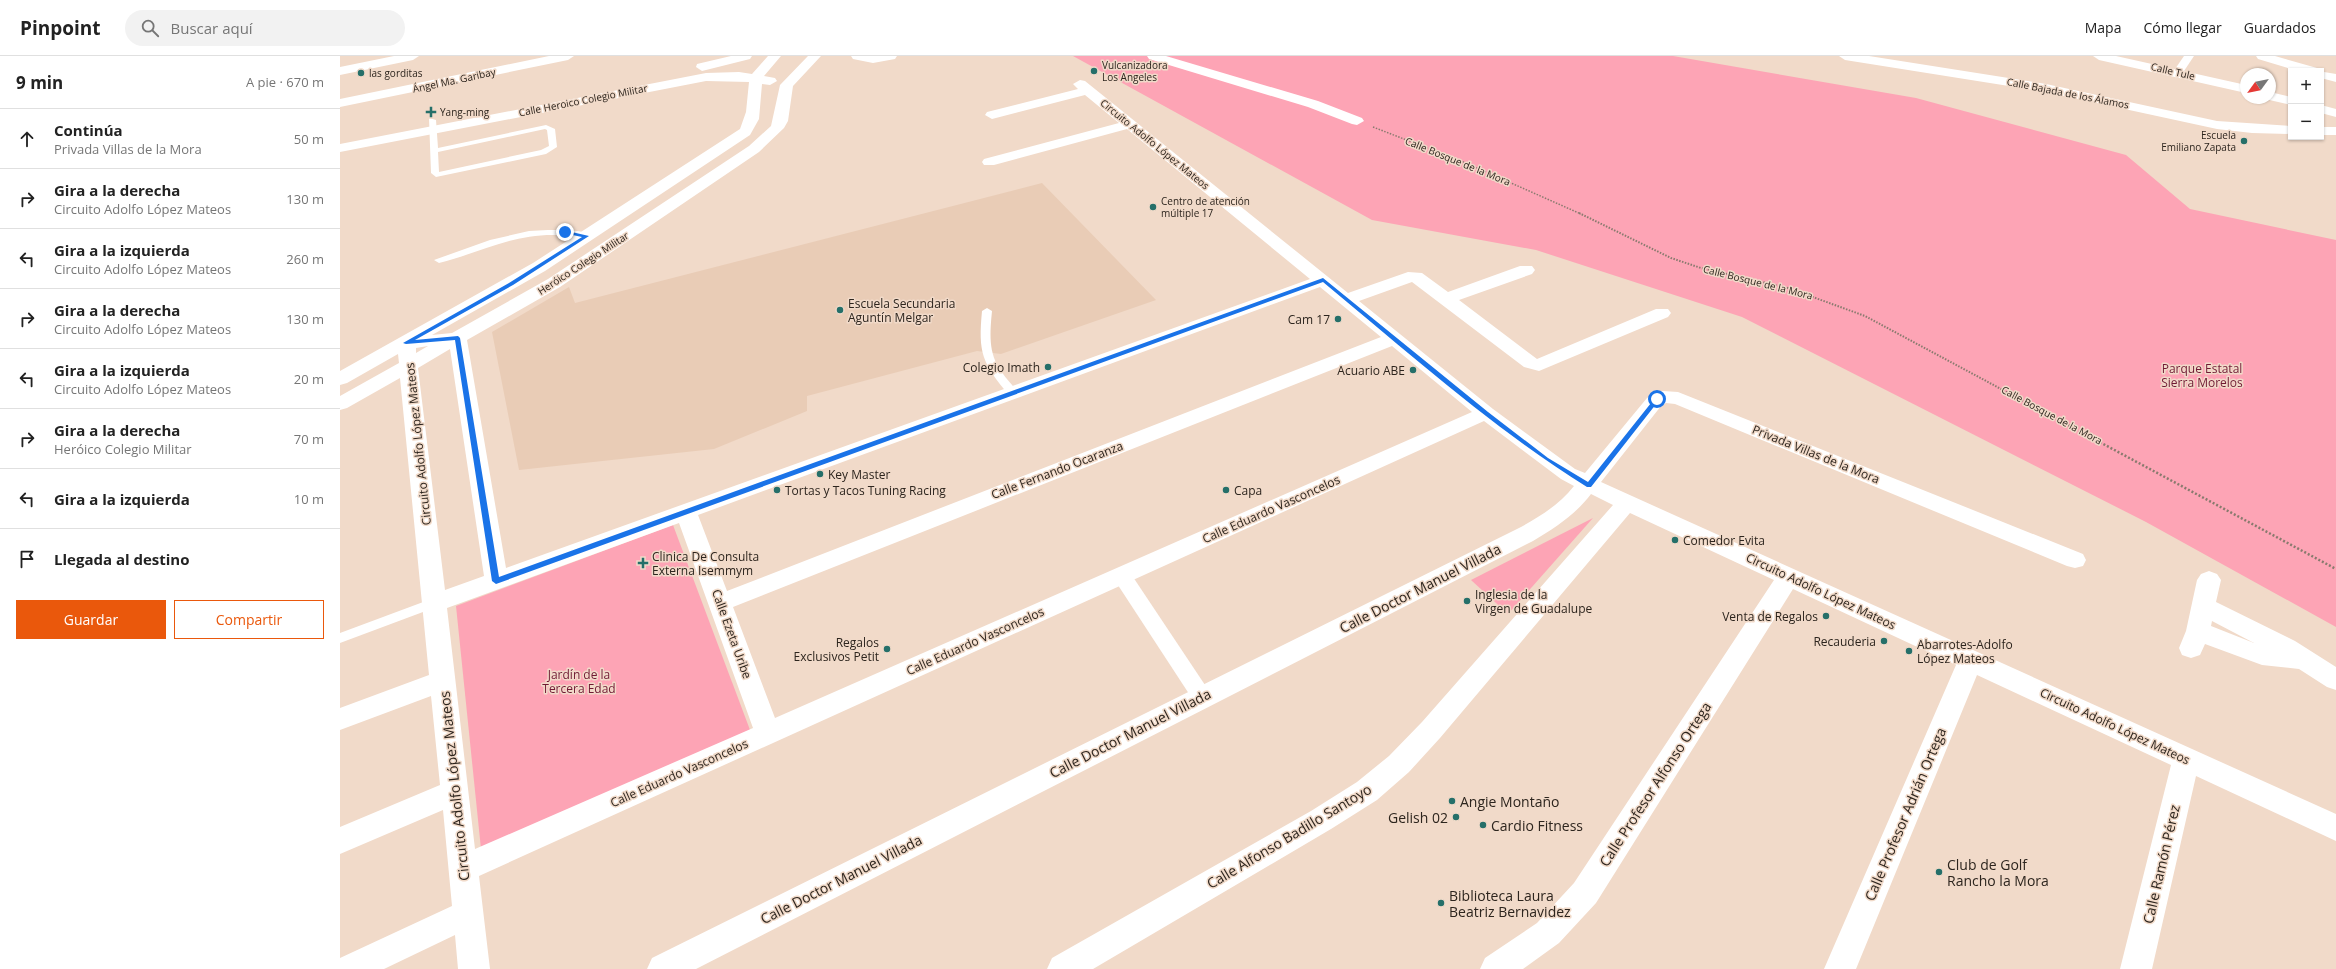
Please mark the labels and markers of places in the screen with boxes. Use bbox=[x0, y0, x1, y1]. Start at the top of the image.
place label: Vulcanizadora Los Angeles bbox=[1102, 58, 1168, 84]
place label: las gorditas bbox=[369, 66, 423, 80]
marker: Vulcanizadora Los Angeles bbox=[1089, 66, 1099, 76]
marker: las gorditas bbox=[356, 68, 366, 78]
place label: Yang-ming bbox=[440, 105, 490, 119]
marker: Yang-ming bbox=[425, 106, 437, 118]
place label: Escuela Emiliano Zapata bbox=[2161, 128, 2236, 154]
marker: Escuela Emiliano Zapata bbox=[2239, 136, 2249, 146]
place label: Centro de atención múltiple 17 bbox=[1161, 194, 1250, 220]
marker: Centro de atención múltiple 17 bbox=[1148, 202, 1158, 212]
place label: Escuela Secundaria Aguntín Melgar bbox=[848, 295, 955, 326]
marker: Escuela Secundaria Aguntín Melgar bbox=[835, 305, 845, 315]
place label: Cam 17 bbox=[1288, 311, 1330, 328]
marker: Cam 17 bbox=[1333, 314, 1343, 324]
place label: Colegio Imath bbox=[963, 359, 1040, 376]
marker: Colegio Imath bbox=[1043, 362, 1053, 372]
place label: Acuario ABE bbox=[1337, 362, 1405, 379]
marker: Acuario ABE bbox=[1408, 365, 1418, 375]
place label: Key Master bbox=[828, 466, 890, 483]
marker: Key Master bbox=[815, 469, 825, 479]
place label: Tortas y Tacos Tuning Racing bbox=[785, 482, 946, 499]
place label: Capa bbox=[1234, 482, 1262, 499]
marker: Tortas y Tacos Tuning Racing bbox=[772, 485, 782, 495]
marker: Capa bbox=[1221, 485, 1231, 495]
place label: Comedor Evita bbox=[1683, 532, 1765, 549]
marker: Comedor Evita bbox=[1670, 535, 1680, 545]
place label: Clinica De Consulta Externa Isemmym bbox=[652, 548, 759, 579]
marker: Clinica De Consulta Externa Isemmym bbox=[637, 557, 649, 569]
place label: Inglesia de la Virgen de Guadalupe bbox=[1475, 586, 1593, 617]
marker: Inglesia de la Virgen de Guadalupe bbox=[1462, 596, 1472, 606]
place label: Venta de Regalos bbox=[1722, 608, 1818, 625]
marker: Venta de Regalos bbox=[1821, 611, 1831, 621]
place label: Recauderia bbox=[1813, 633, 1876, 650]
place label: Regalos Exclusivos Petit bbox=[794, 634, 879, 665]
marker: Recauderia bbox=[1879, 636, 1889, 646]
place label: Abarrotes-Adolfo López Mateos bbox=[1917, 636, 2013, 667]
marker: Regalos Exclusivos Petit bbox=[882, 644, 892, 654]
marker: Abarrotes-Adolfo López Mateos bbox=[1904, 646, 1914, 656]
place label: Angie Montaño bbox=[1460, 792, 1559, 811]
marker: Angie Montaño bbox=[1447, 796, 1457, 806]
place label: Gelish 02 bbox=[1388, 808, 1448, 827]
marker: Gelish 02 bbox=[1451, 812, 1461, 822]
place label: Cardio Fitness bbox=[1491, 816, 1583, 835]
marker: Cardio Fitness bbox=[1478, 820, 1488, 830]
place label: Club de Golf Rancho la Mora bbox=[1947, 855, 2049, 890]
marker: Club de Golf Rancho la Mora bbox=[1934, 867, 1944, 877]
place label: Biblioteca Laura Beatriz Bernavidez bbox=[1449, 886, 1571, 921]
marker: Biblioteca Laura Beatriz Bernavidez bbox=[1436, 898, 1446, 908]

